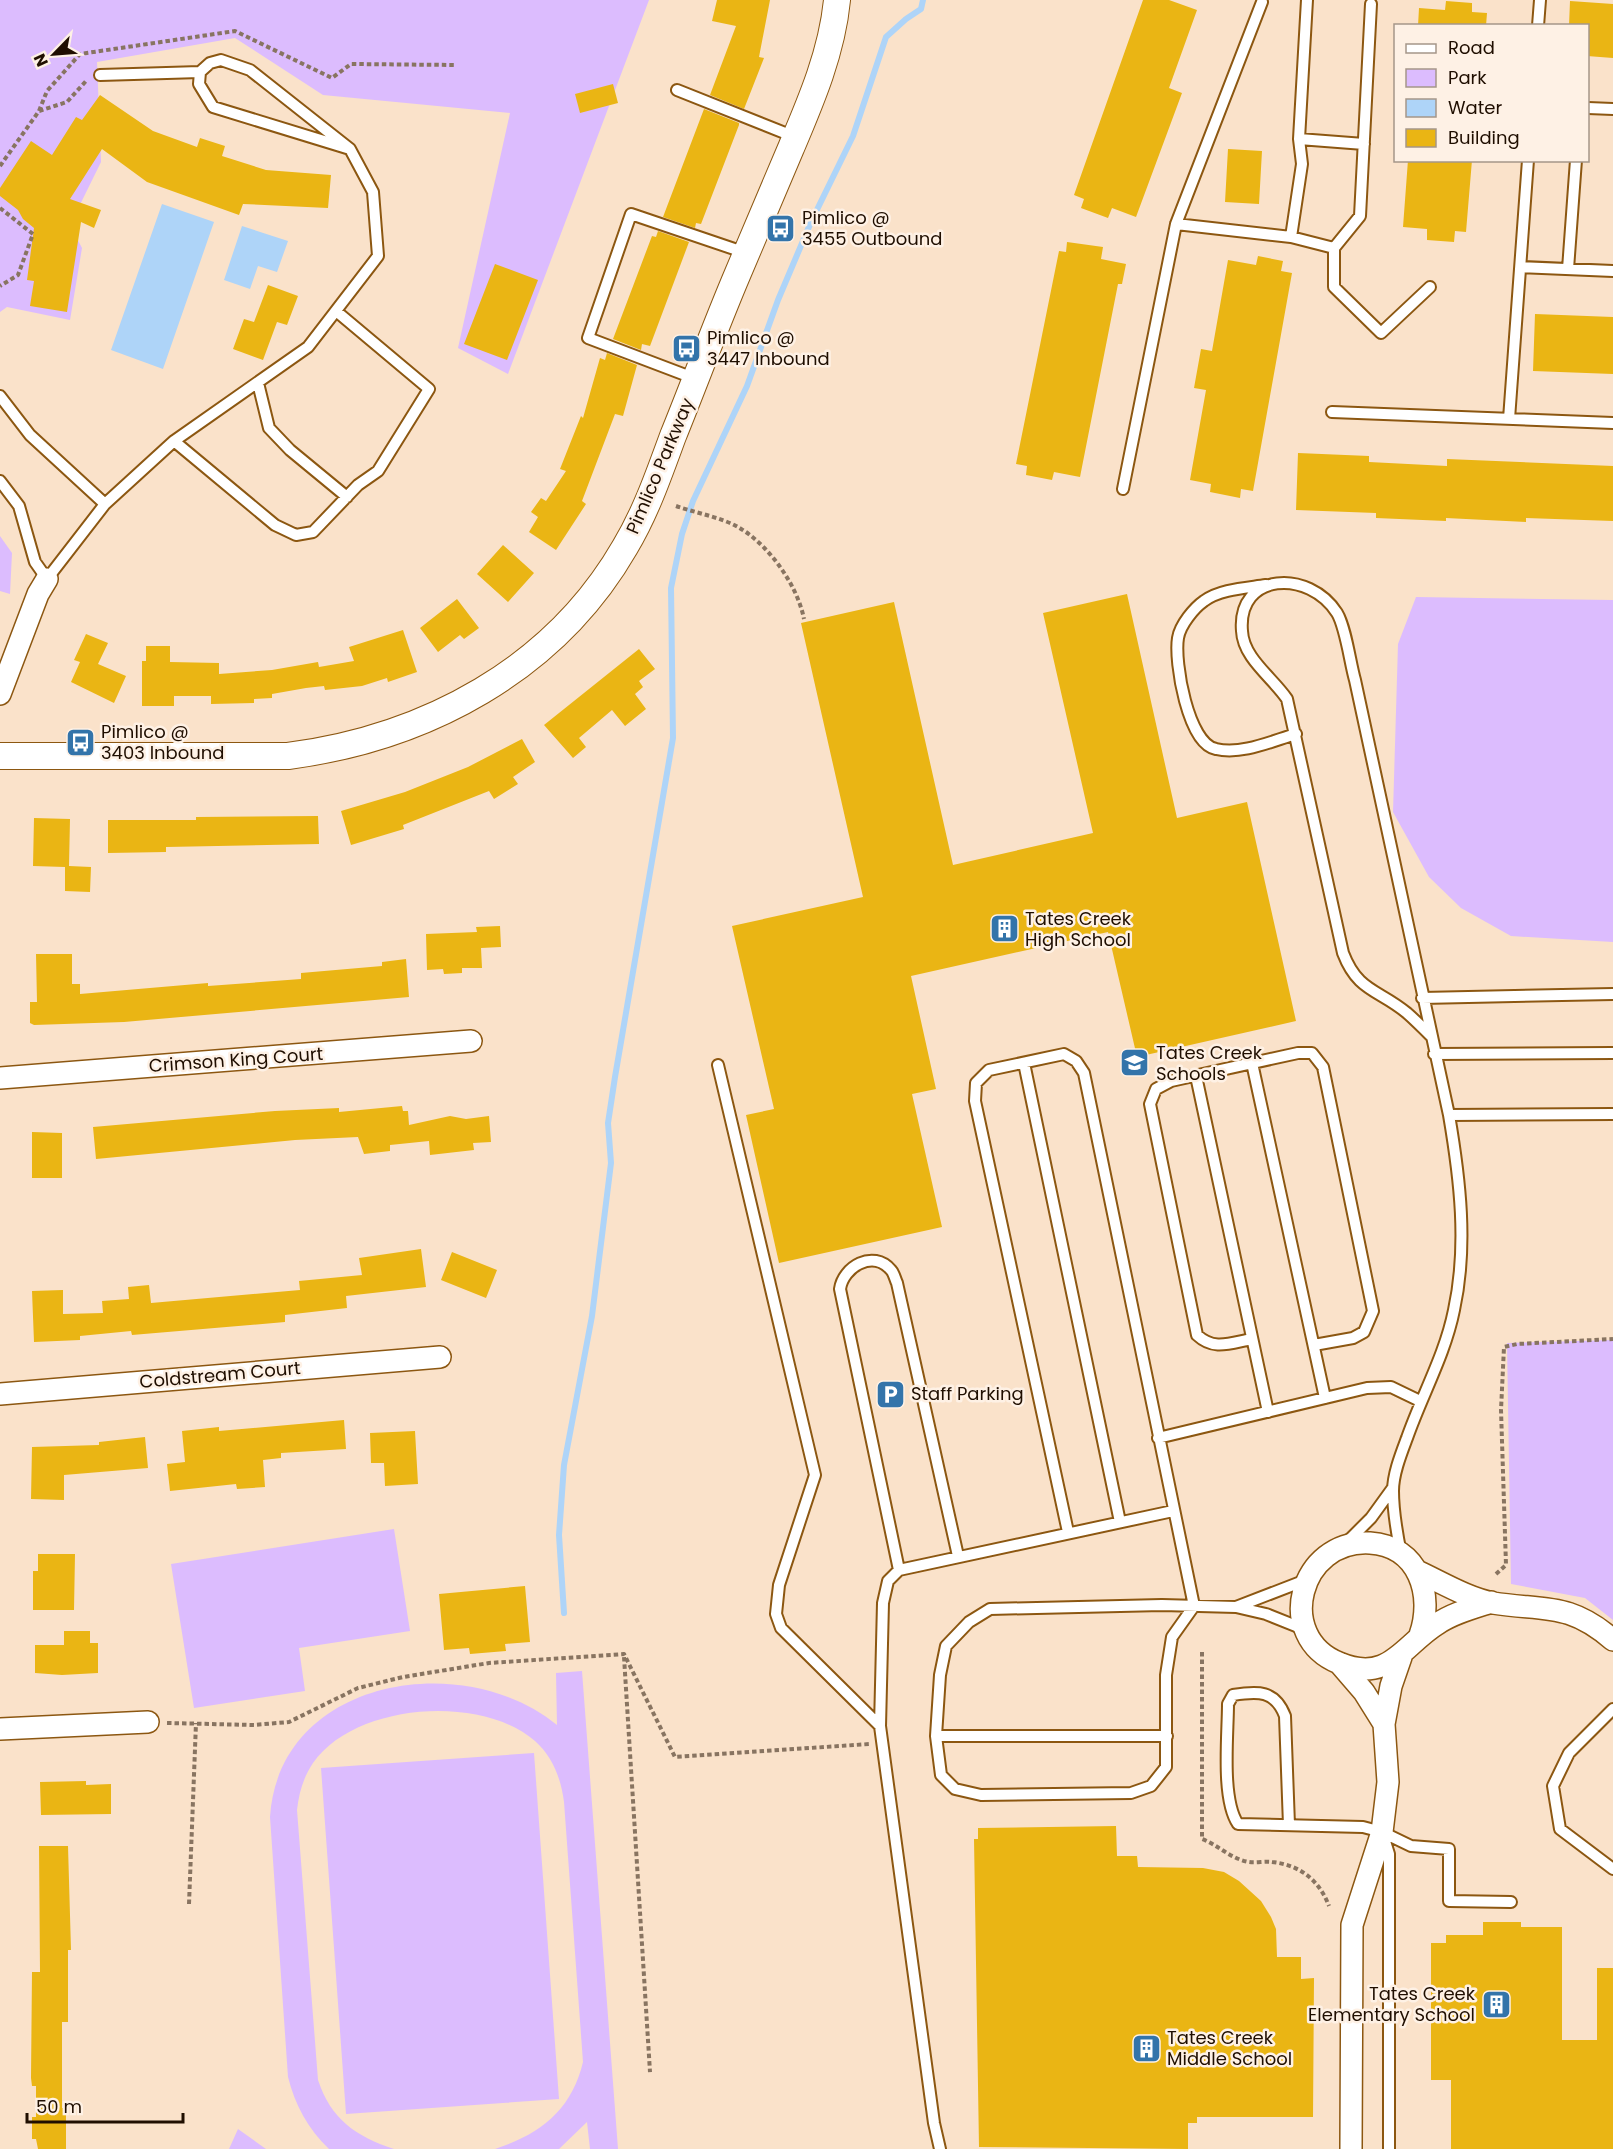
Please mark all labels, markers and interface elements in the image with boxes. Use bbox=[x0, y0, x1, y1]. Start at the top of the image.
north arrow bbox=[24, 24, 84, 84]
legend bbox=[1394, 24, 1589, 162]
text: Road bbox=[1448, 35, 1495, 60]
text: N bbox=[28, 50, 54, 70]
text: Park bbox=[1448, 65, 1487, 90]
text: Water bbox=[1448, 95, 1502, 120]
text: Building bbox=[1448, 125, 1520, 150]
place label: Pimlico @ 3455 Outbound bbox=[802, 205, 942, 251]
bus stop icon: Pimlico @ 3455 Outbound bbox=[765, 212, 797, 244]
place label: Pimlico @ 3447 Inbound bbox=[707, 325, 830, 371]
bus stop icon: Pimlico @ 3447 Inbound bbox=[670, 332, 702, 364]
street label: Pimlico Parkway bbox=[620, 394, 699, 537]
place label: Pimlico @ 3403 Inbound bbox=[101, 719, 224, 765]
bus stop icon: Pimlico @ 3403 Inbound bbox=[64, 726, 96, 758]
place label: Tates Creek High School bbox=[1025, 906, 1132, 952]
building icon: Tates Creek High School bbox=[988, 913, 1020, 945]
place label: Tates Creek Schools bbox=[1156, 1040, 1263, 1086]
street label: Crimson King Court bbox=[148, 1041, 324, 1078]
school or university icon: Tates Creek Schools bbox=[1119, 1047, 1151, 1079]
street label: Coldstream Court bbox=[138, 1355, 302, 1394]
parking icon: Staff Parking bbox=[874, 1378, 906, 1410]
place label: Staff Parking bbox=[911, 1381, 1024, 1406]
place label: Tates Creek Elementary School bbox=[1308, 1981, 1476, 2027]
building icon: Tates Creek Elementary School bbox=[1480, 1988, 1512, 2020]
place label: Tates Creek Middle School bbox=[1167, 2025, 1292, 2071]
building icon: Tates Creek Middle School bbox=[1130, 2032, 1162, 2064]
scale bar bbox=[27, 2086, 183, 2124]
text: 50 m bbox=[36, 2094, 82, 2119]

